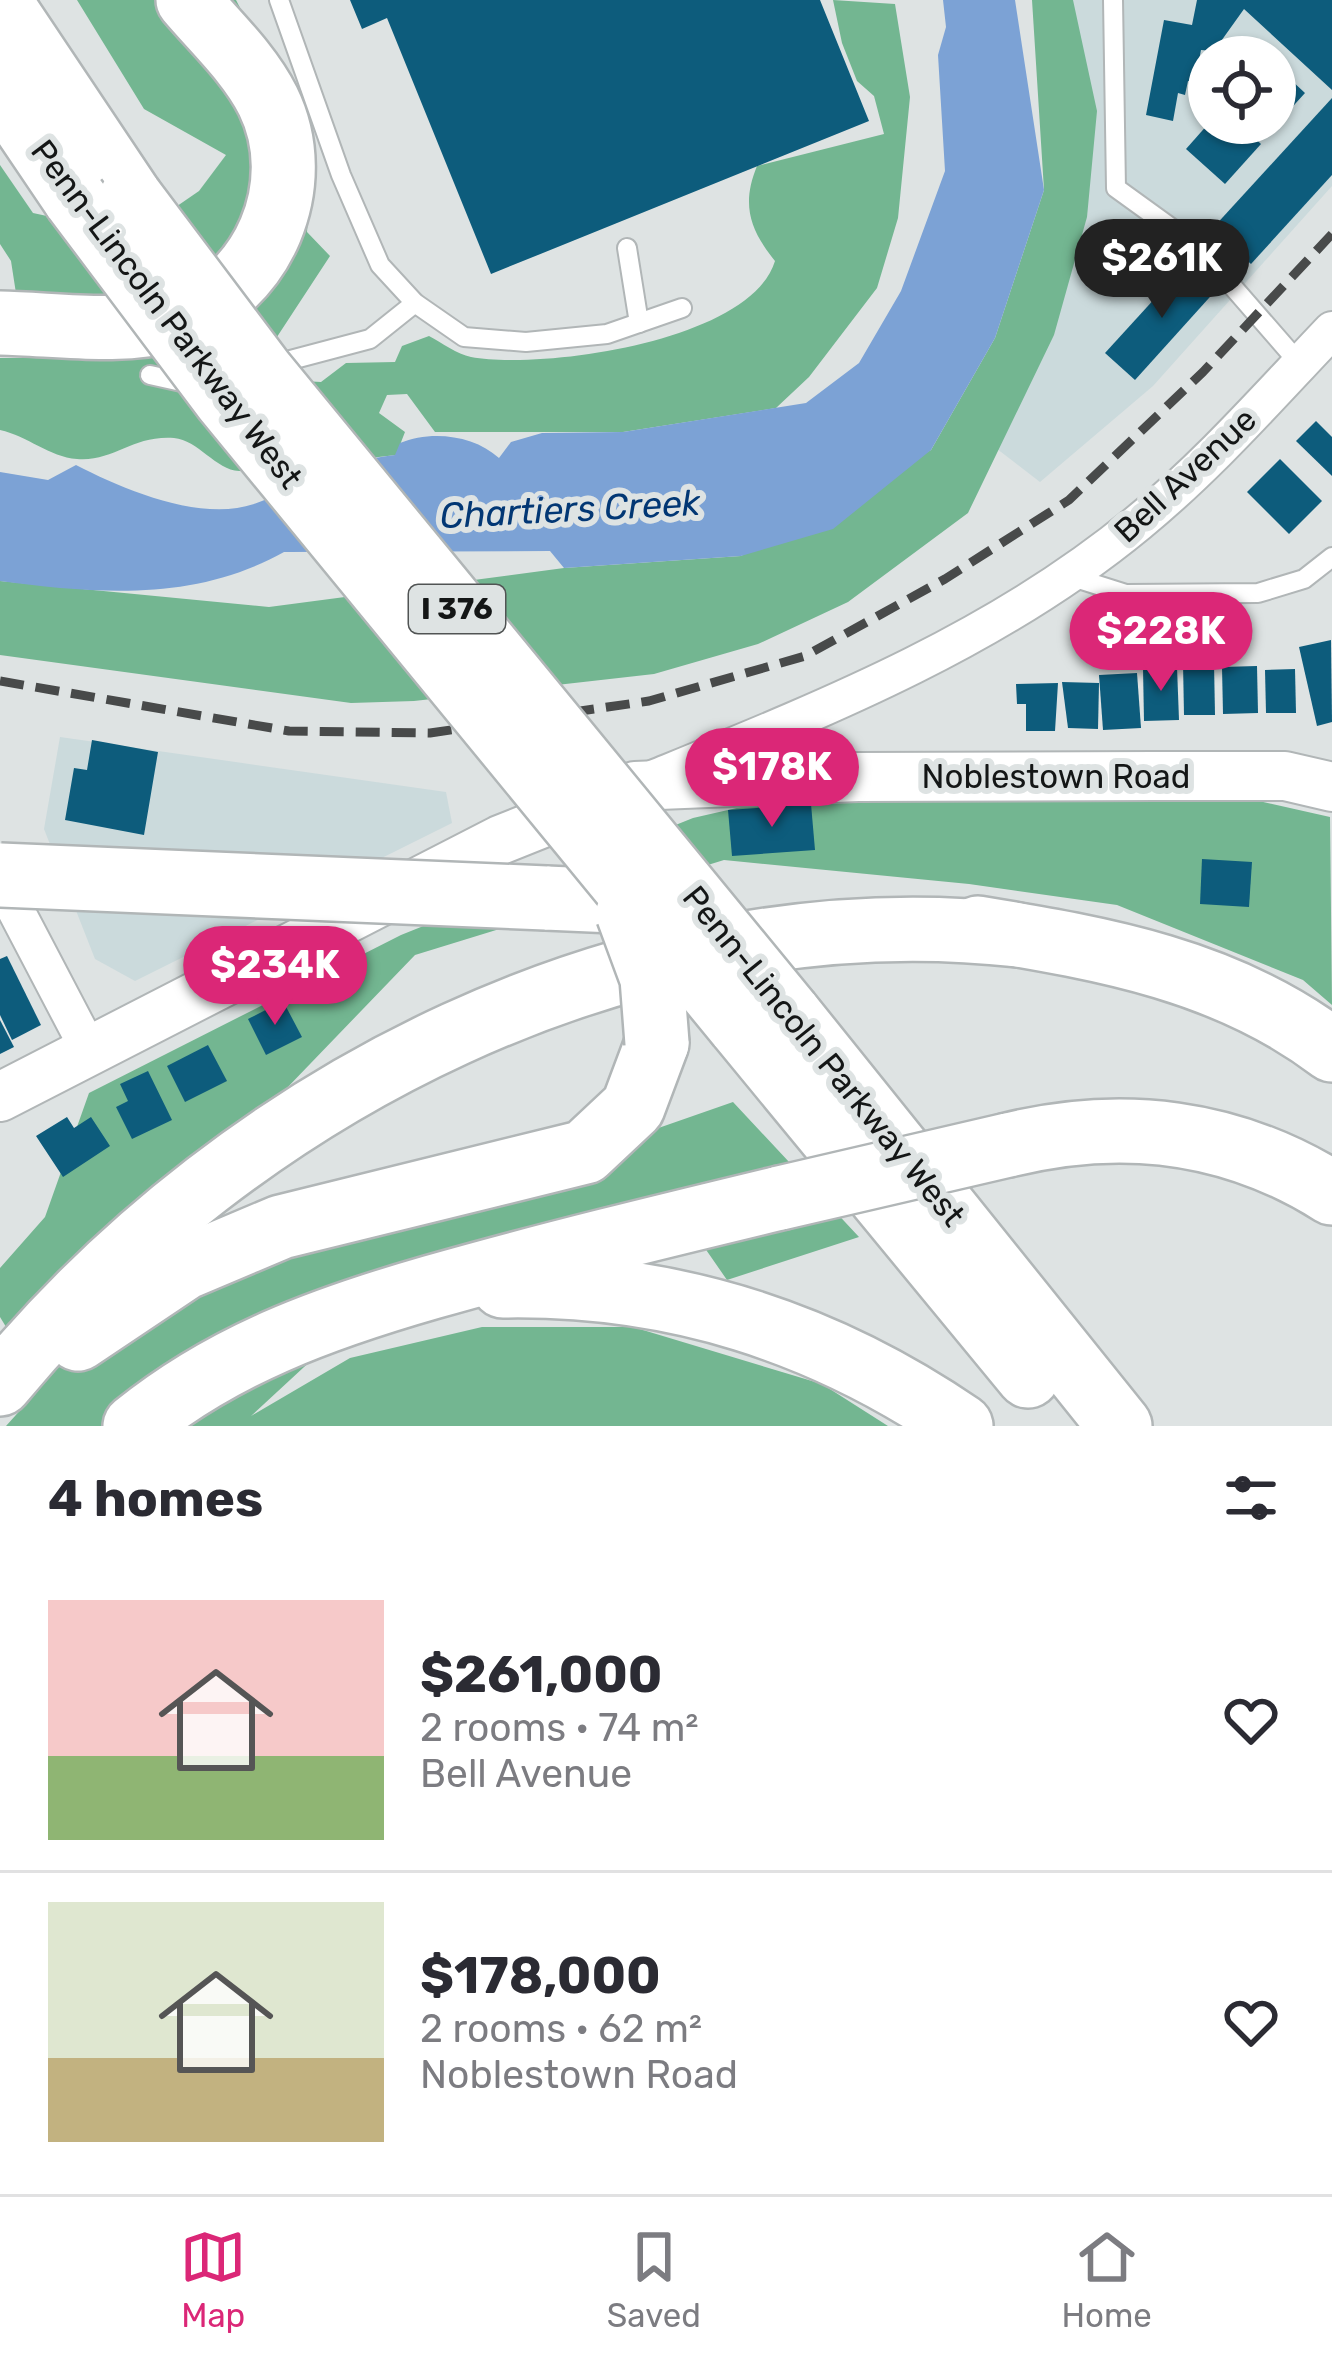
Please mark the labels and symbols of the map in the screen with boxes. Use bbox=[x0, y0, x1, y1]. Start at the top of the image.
street label: Penn-Lincoln Parkway West bbox=[23, 132, 311, 496]
pin: $261K bbox=[1078, 219, 1246, 321]
street label: Bell Avenue bbox=[1106, 400, 1264, 550]
water label: Chartiers Creek bbox=[439, 481, 702, 537]
road number: I 376 bbox=[409, 585, 505, 633]
pin: $228K bbox=[1077, 592, 1245, 694]
pin: $178K bbox=[688, 728, 856, 830]
street label: Noblestown Road bbox=[922, 757, 1190, 796]
street label: Penn-Lincoln Parkway West bbox=[675, 878, 973, 1234]
pin: $234K bbox=[191, 926, 359, 1028]

